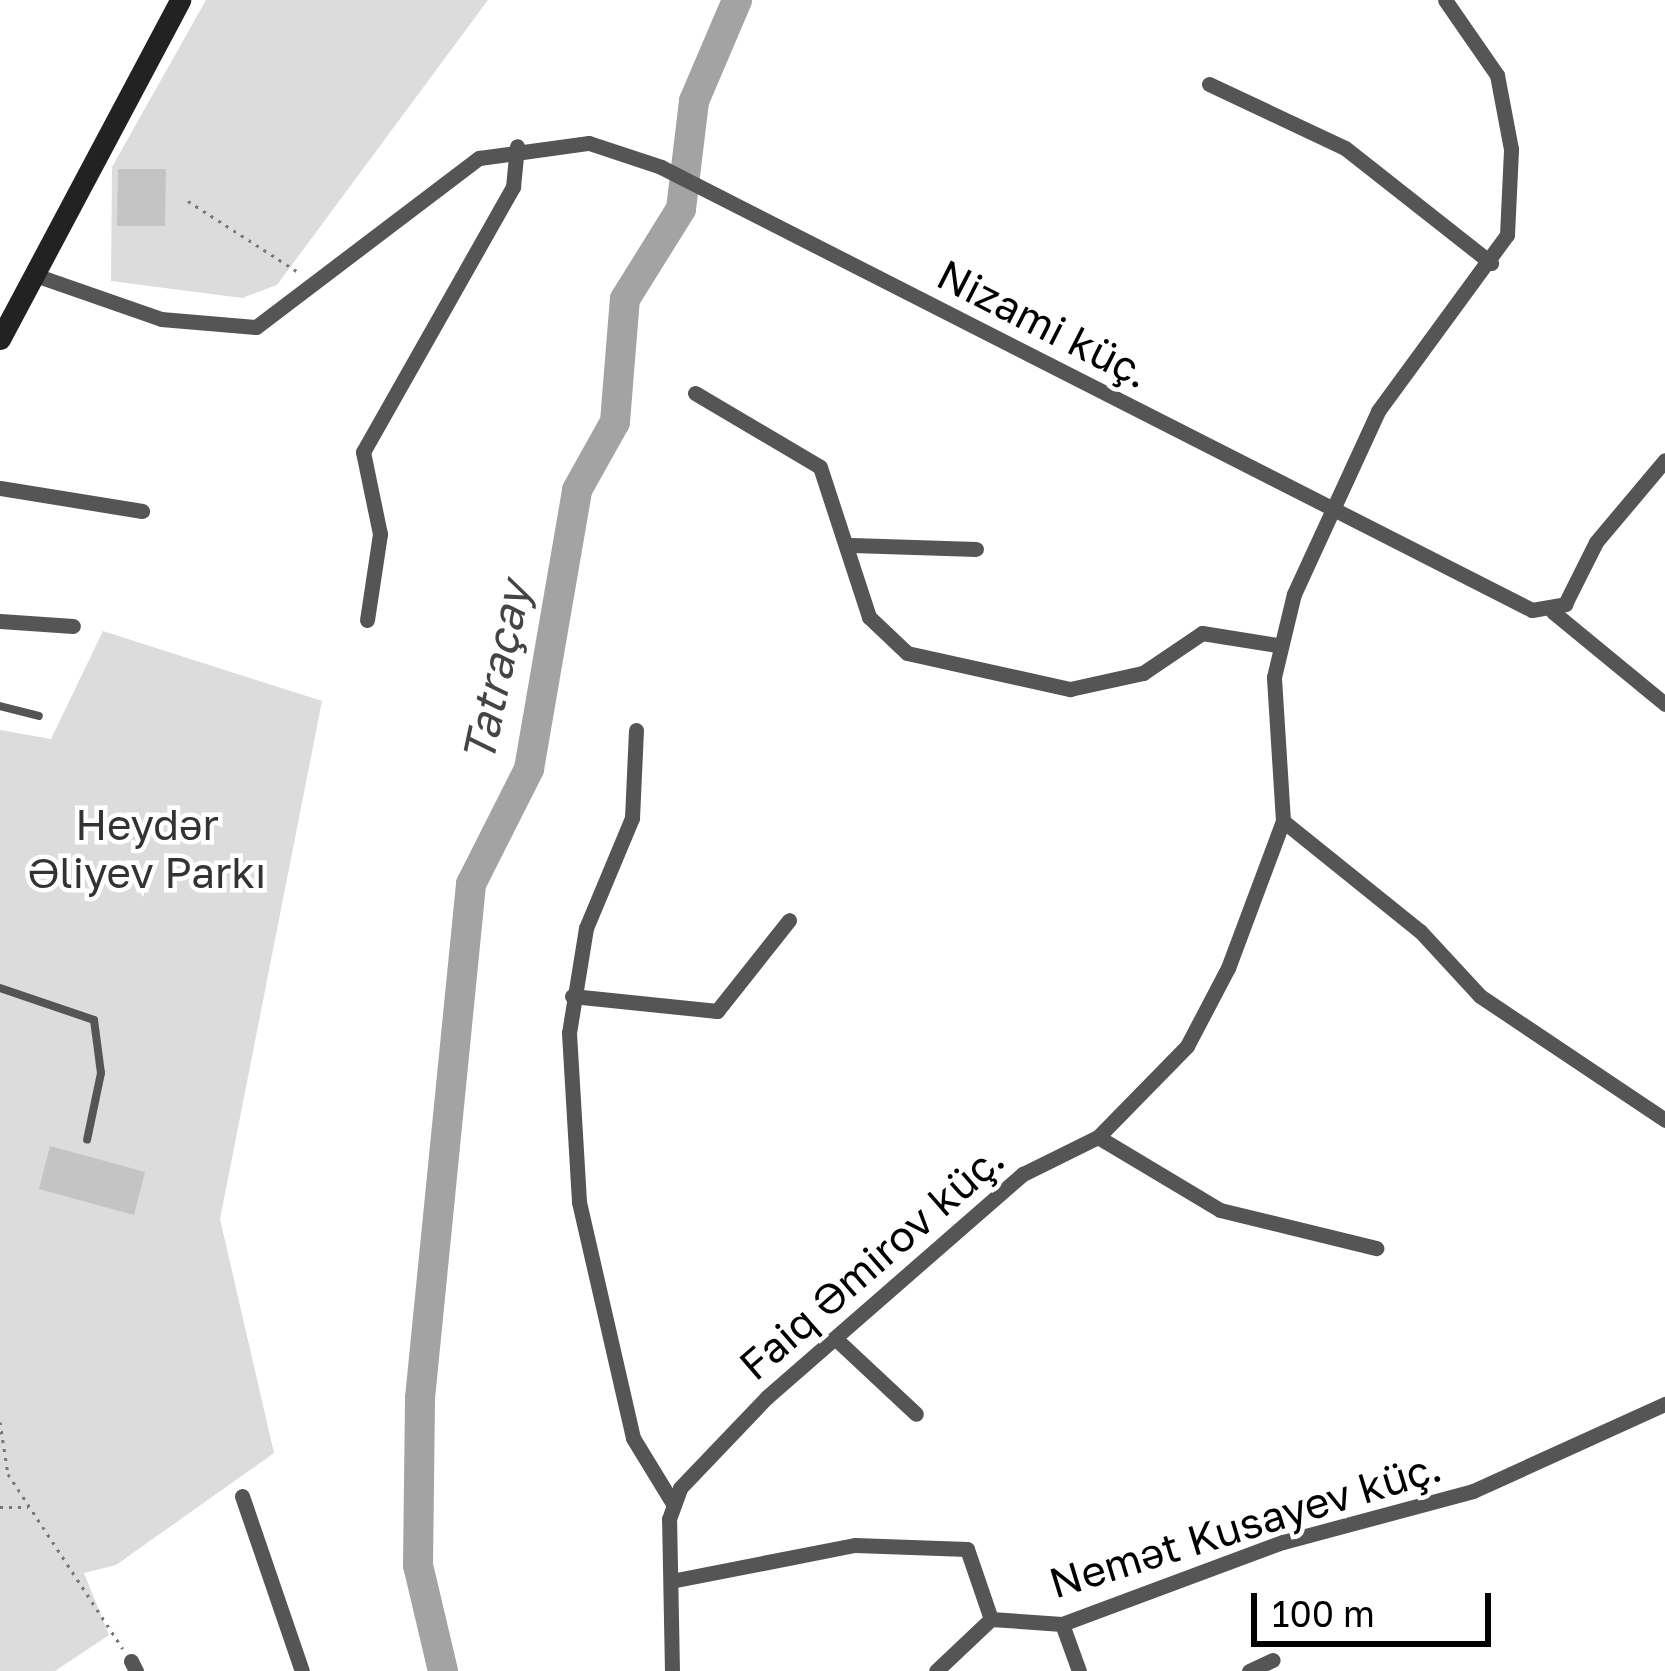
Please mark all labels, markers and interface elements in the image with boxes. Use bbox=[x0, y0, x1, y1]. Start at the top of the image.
street label: Nizami küç. bbox=[930, 248, 1158, 398]
water label: Tatraçay bbox=[451, 577, 541, 767]
park label: Heydər Əliyev Parkı bbox=[28, 799, 266, 898]
street label: Faiq Əmirov küç. bbox=[729, 1133, 1013, 1389]
street label: Nemət Kusayev küç. bbox=[1043, 1440, 1447, 1608]
scale bar bbox=[1257, 1569, 1497, 1643]
text: 100 m bbox=[1272, 1592, 1375, 1635]

